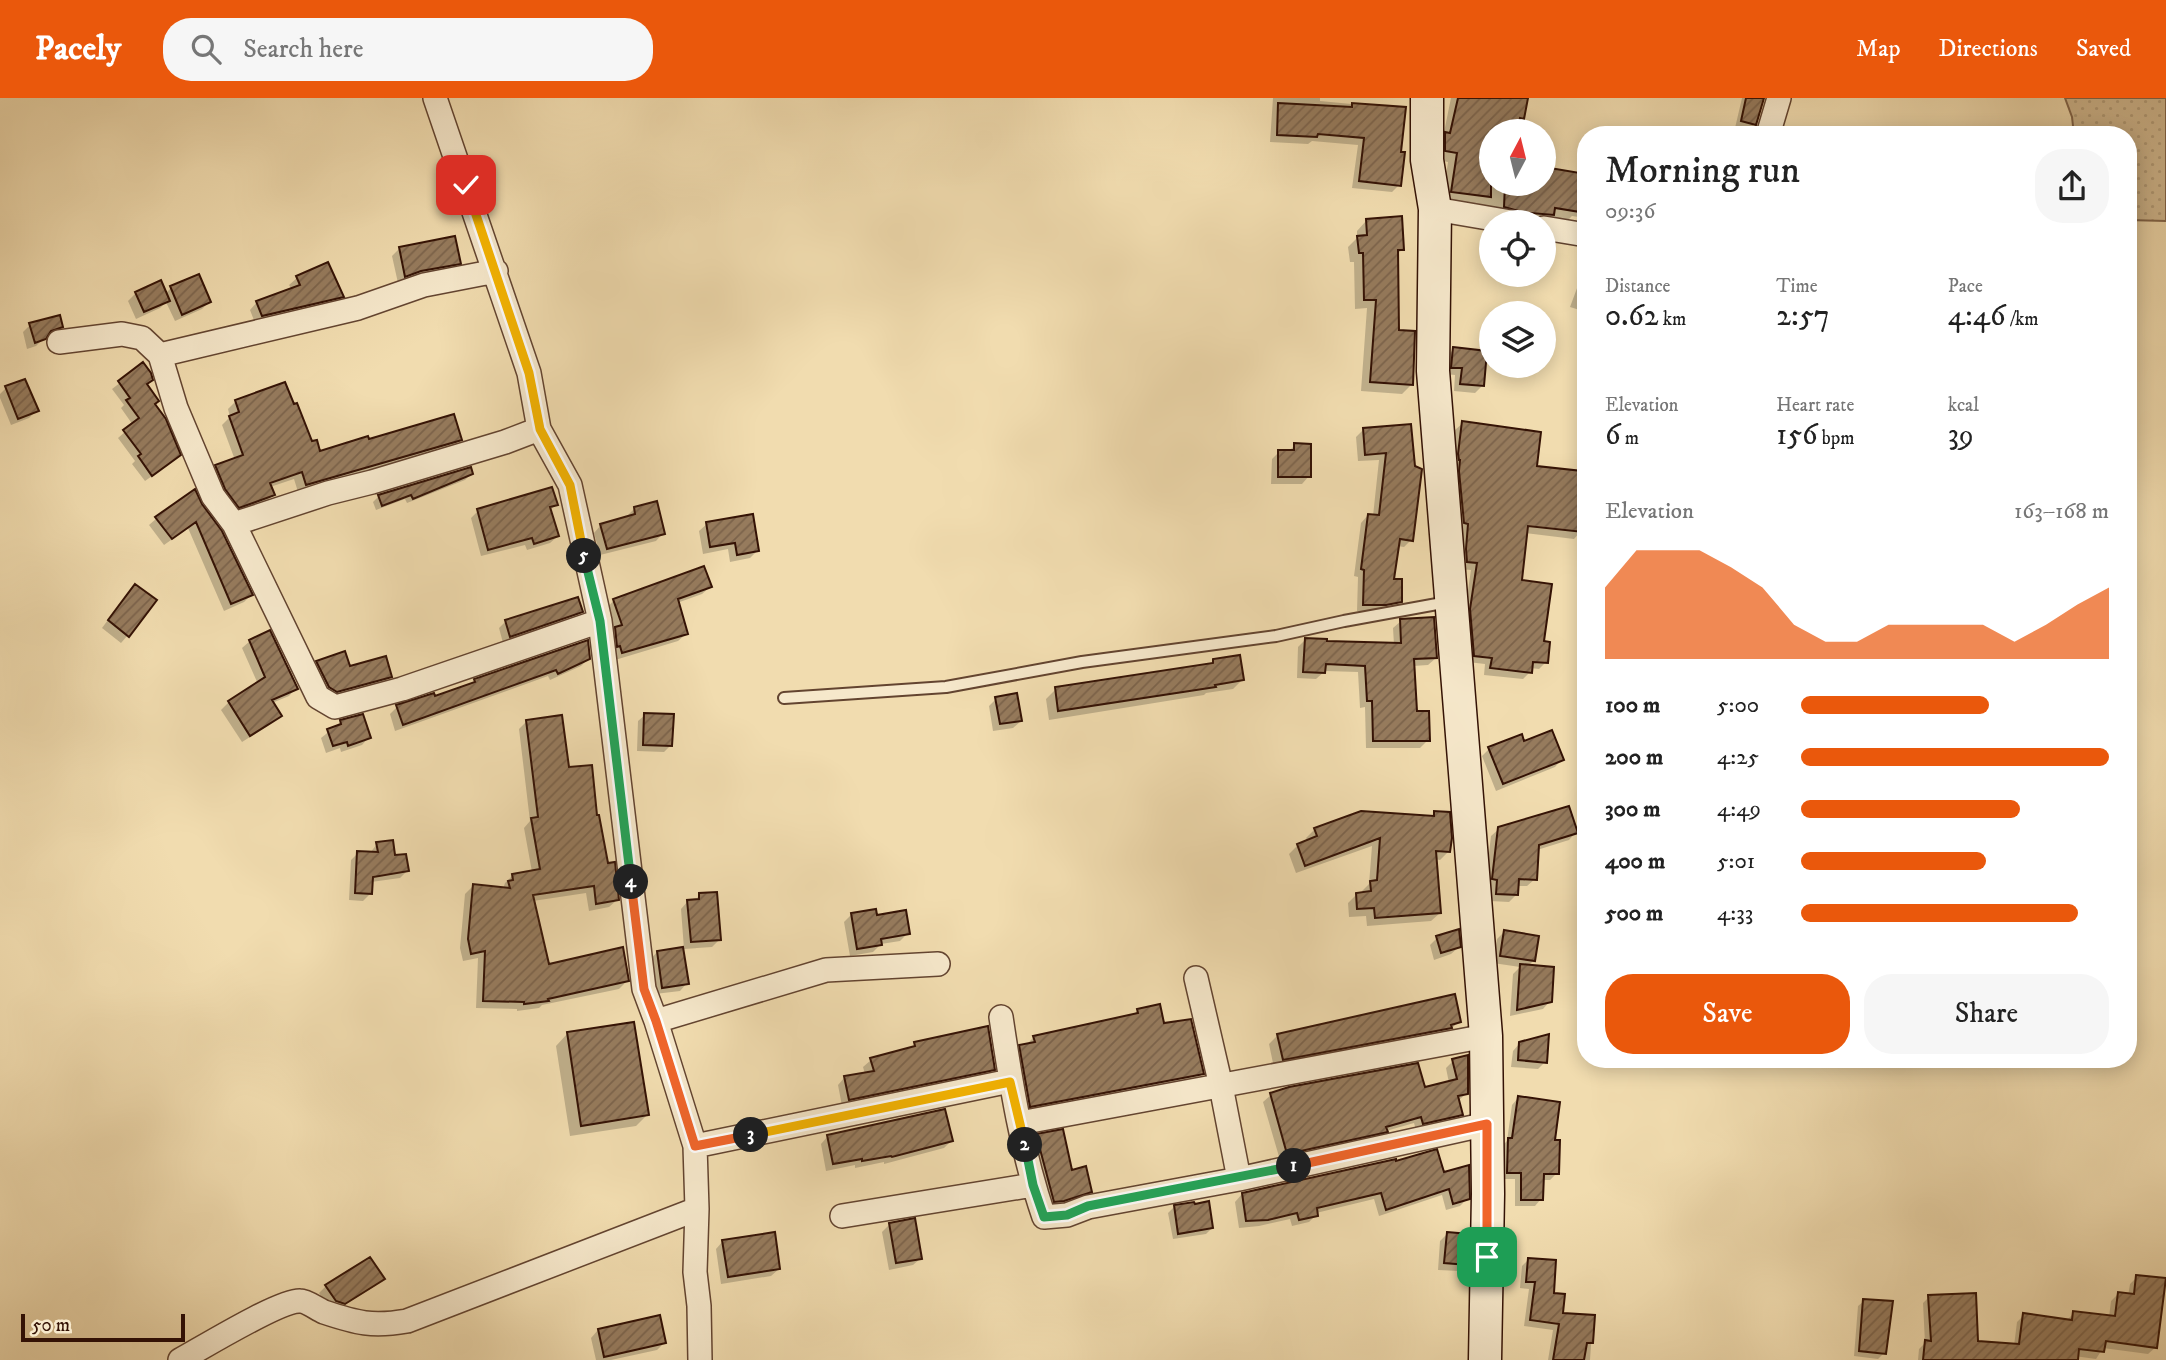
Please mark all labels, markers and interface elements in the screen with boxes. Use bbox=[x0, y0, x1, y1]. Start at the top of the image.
search box bbox=[163, 18, 653, 81]
text: Pacely bbox=[35, 29, 121, 70]
icon: search bbox=[187, 30, 225, 68]
text: Search here bbox=[243, 33, 363, 66]
text: Map bbox=[1856, 34, 1901, 64]
text: Directions bbox=[1939, 34, 2038, 64]
text: Saved bbox=[2076, 34, 2131, 64]
north arrow bbox=[1479, 119, 1556, 196]
map controls bbox=[1479, 119, 1556, 378]
text: Morning run bbox=[1605, 147, 1800, 195]
button: share bbox=[2035, 149, 2109, 223]
pin bbox=[436, 155, 496, 215]
icon: check bbox=[447, 166, 485, 204]
text: 09:36 bbox=[1605, 197, 1655, 226]
button: locate bbox=[1479, 210, 1556, 287]
text: Distance bbox=[1605, 275, 1670, 298]
text: Time bbox=[1776, 275, 1818, 298]
text: Pace bbox=[1948, 275, 1983, 298]
text: 0.62 bbox=[1605, 298, 1659, 335]
text: 2:57 bbox=[1776, 298, 1830, 335]
text: 4:46 bbox=[1948, 298, 2006, 335]
button: layers bbox=[1479, 301, 1556, 378]
text: km bbox=[1659, 308, 1686, 331]
text: /km bbox=[2006, 308, 2039, 331]
text: Elevation bbox=[1605, 394, 1679, 417]
text: Heart rate bbox=[1776, 394, 1854, 417]
text: kcal bbox=[1948, 394, 1979, 417]
text: 6 bbox=[1605, 417, 1621, 454]
text: 156 bbox=[1776, 417, 1818, 454]
text: 39 bbox=[1948, 417, 1974, 454]
text: m bbox=[1621, 427, 1639, 450]
text: bpm bbox=[1818, 427, 1854, 450]
text: Elevation bbox=[1605, 497, 1694, 526]
text: 163–168 m bbox=[2014, 497, 2109, 526]
pin: 5 bbox=[566, 538, 602, 574]
text: 5 bbox=[579, 544, 588, 567]
text: 100 m bbox=[1605, 691, 1660, 720]
text: 5:00 bbox=[1717, 691, 1759, 720]
text: 200 m bbox=[1605, 743, 1663, 772]
text: 4:25 bbox=[1717, 743, 1759, 772]
text: 300 m bbox=[1605, 795, 1661, 824]
text: 4:49 bbox=[1717, 795, 1761, 824]
text: 400 m bbox=[1605, 847, 1665, 876]
text: 5:01 bbox=[1717, 847, 1755, 876]
pin: 4 bbox=[614, 864, 648, 900]
text: 4 bbox=[625, 870, 636, 893]
text: 500 m bbox=[1605, 899, 1663, 928]
text: 4:33 bbox=[1717, 899, 1753, 928]
button: Save bbox=[1605, 974, 1850, 1054]
button: Share bbox=[1864, 974, 2109, 1054]
pin: 3 bbox=[734, 1118, 768, 1152]
text: 3 bbox=[747, 1123, 754, 1146]
pin: 2 bbox=[1007, 1128, 1042, 1162]
text: 2 bbox=[1020, 1133, 1029, 1156]
pin: 1 bbox=[1276, 1148, 1312, 1184]
text: 1 bbox=[1290, 1154, 1297, 1177]
pin bbox=[1457, 1227, 1517, 1287]
icon: arrive bbox=[1468, 1238, 1506, 1276]
scale bar bbox=[21, 1311, 186, 1343]
text: 50 m bbox=[32, 1314, 70, 1337]

